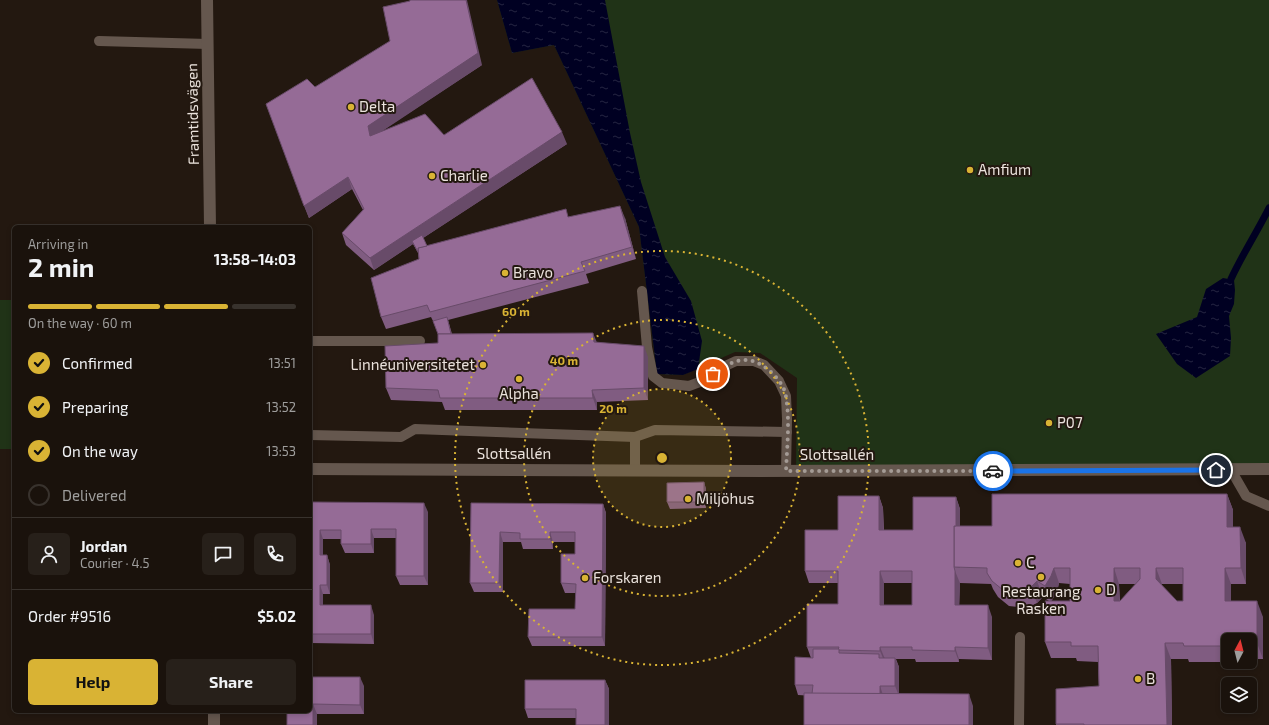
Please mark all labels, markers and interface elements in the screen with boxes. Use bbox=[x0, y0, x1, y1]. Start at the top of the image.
street label: Framtidsvägen bbox=[182, 63, 202, 165]
place label: Delta bbox=[359, 97, 395, 115]
marker: Delta bbox=[346, 102, 356, 112]
place label: Amfium bbox=[978, 160, 1031, 178]
marker: Amfium bbox=[965, 165, 975, 175]
place label: Charlie bbox=[440, 166, 488, 184]
marker: Charlie bbox=[427, 171, 437, 181]
text: Arriving in bbox=[28, 236, 88, 252]
text: 13:58–14:03 bbox=[214, 250, 296, 268]
text: 2 min bbox=[28, 251, 94, 282]
place label: Bravo bbox=[513, 263, 553, 281]
marker: Bravo bbox=[500, 268, 510, 278]
text: 60 m bbox=[502, 304, 530, 318]
text: On the way · 60 m bbox=[28, 315, 132, 331]
icon: check bbox=[28, 352, 50, 374]
text: 40 m bbox=[550, 353, 578, 367]
text: Confirmed bbox=[62, 354, 133, 372]
text: 13:51 bbox=[268, 355, 296, 371]
place label: Linnéuniversitetet bbox=[351, 355, 475, 373]
pin bbox=[696, 357, 730, 391]
marker: Linnéuniversitetet bbox=[478, 360, 488, 370]
icon: bag bbox=[702, 363, 724, 385]
marker: Alpha bbox=[514, 374, 524, 384]
place label: Alpha bbox=[499, 384, 539, 402]
icon: check bbox=[28, 396, 50, 418]
text: Preparing bbox=[62, 398, 128, 416]
text: 13:52 bbox=[266, 399, 296, 415]
text: 20 m bbox=[599, 401, 627, 415]
place label: P07 bbox=[1057, 413, 1083, 431]
marker: P07 bbox=[1044, 418, 1054, 428]
icon: check bbox=[28, 440, 50, 462]
text: On the way bbox=[62, 442, 138, 460]
text: 13:53 bbox=[266, 443, 296, 459]
street label: Slottsallén bbox=[477, 444, 551, 462]
street label: Slottsallén bbox=[800, 445, 874, 463]
centre of rings bbox=[655, 451, 669, 465]
courier bbox=[973, 451, 1013, 491]
pin bbox=[1199, 453, 1233, 487]
icon: home bbox=[1205, 459, 1227, 481]
icon: car bbox=[982, 460, 1004, 482]
text: Delivered bbox=[62, 486, 127, 504]
place label: Miljöhus bbox=[696, 489, 755, 508]
marker: Miljöhus bbox=[683, 494, 693, 504]
button: person bbox=[28, 533, 70, 575]
button: chat bbox=[202, 533, 244, 575]
button: phone bbox=[254, 533, 296, 575]
text: Jordan bbox=[80, 537, 127, 555]
place label: C bbox=[1026, 553, 1035, 571]
text: Courier · 4.5 bbox=[80, 555, 149, 571]
marker: C bbox=[1013, 558, 1023, 568]
place label: Forskaren bbox=[593, 568, 661, 586]
marker: Restaurang Rasken bbox=[1036, 572, 1046, 582]
marker: Forskaren bbox=[580, 573, 590, 583]
place label: D bbox=[1106, 580, 1116, 598]
place label: Restaurang Rasken bbox=[1002, 582, 1081, 617]
marker: D bbox=[1093, 585, 1103, 595]
text: Order #9516 bbox=[28, 607, 111, 625]
text: $5.02 bbox=[257, 607, 296, 625]
north arrow bbox=[1221, 633, 1257, 669]
map controls bbox=[1221, 633, 1257, 713]
button: Help bbox=[28, 659, 158, 705]
button: Share bbox=[166, 659, 296, 705]
place label: B bbox=[1146, 669, 1155, 687]
marker: B bbox=[1133, 674, 1143, 684]
button: layers bbox=[1221, 677, 1257, 713]

